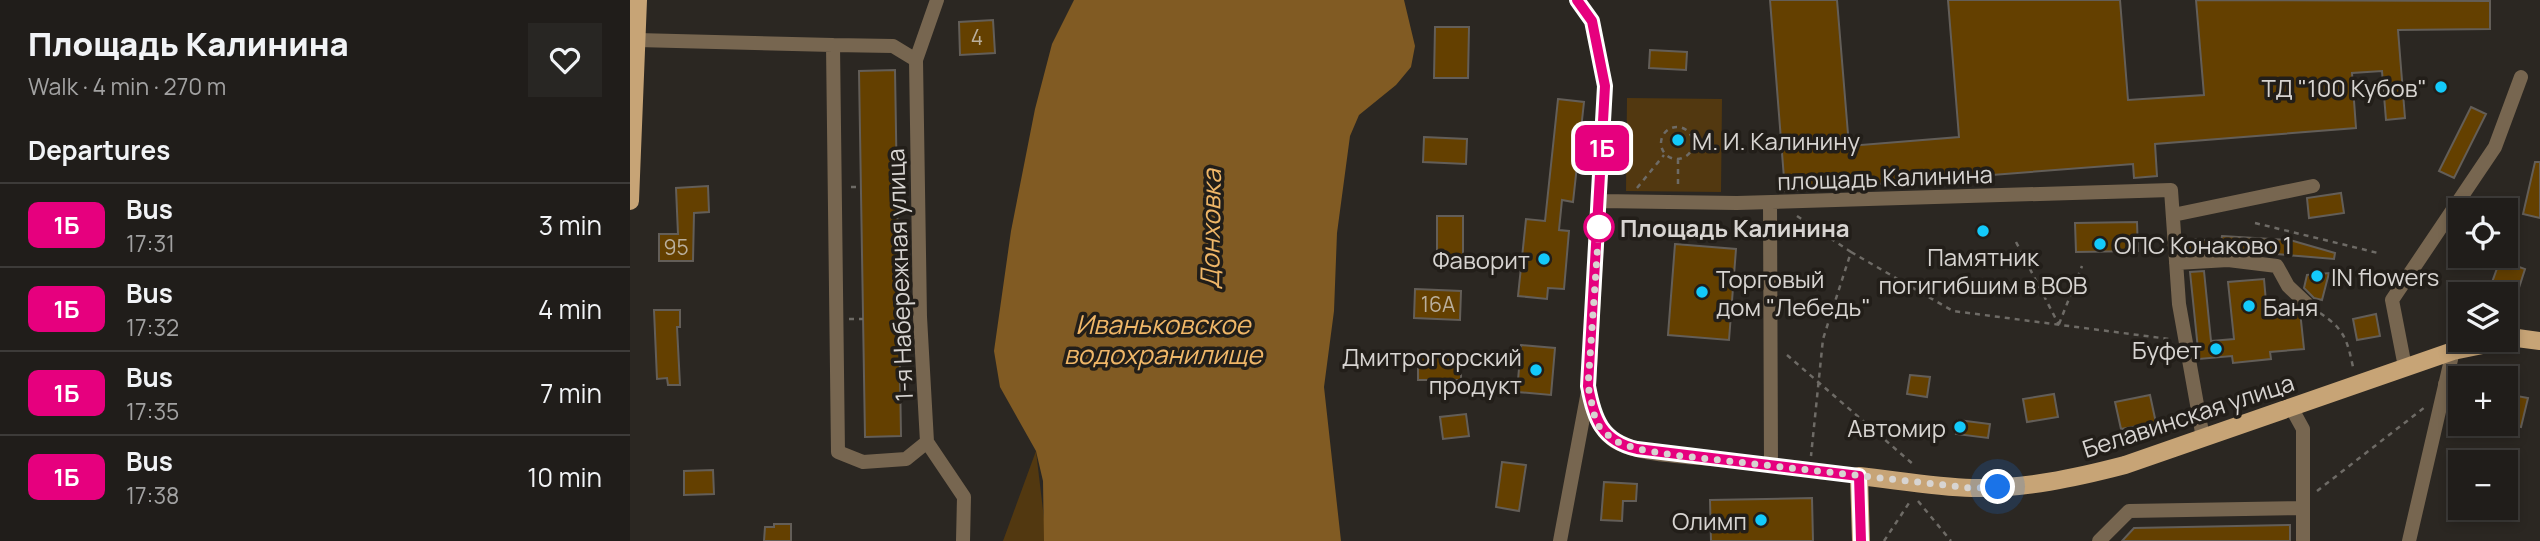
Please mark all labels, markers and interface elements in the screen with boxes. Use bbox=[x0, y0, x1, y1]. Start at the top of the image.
text: Площадь Калинина bbox=[28, 21, 349, 66]
button: heart bbox=[528, 23, 602, 97]
house number: 4 bbox=[971, 23, 983, 51]
text: Walk · 4 min · 270 m bbox=[28, 70, 226, 102]
place label: ТД "100 Кубов" bbox=[2262, 71, 2427, 104]
marker: ТД "100 Кубов" bbox=[2433, 79, 2449, 95]
place label: М. И. Калинину bbox=[1692, 124, 1860, 157]
line badge: 1Б bbox=[1570, 125, 1634, 171]
text: 1Б bbox=[1589, 131, 1615, 164]
text: Departures bbox=[28, 132, 170, 168]
marker: М. И. Калинину bbox=[1670, 132, 1686, 148]
street label: 1-я Набережная улица bbox=[878, 148, 920, 402]
street label: площадь Калинина bbox=[1777, 157, 1993, 197]
water label: Донховка bbox=[1191, 167, 1229, 289]
text: Bus bbox=[126, 191, 173, 227]
map controls bbox=[2448, 198, 2518, 520]
button: locate bbox=[2448, 198, 2518, 268]
text: 3 min bbox=[539, 207, 602, 243]
text: 1Б bbox=[54, 208, 79, 241]
place label: Площадь Калинина bbox=[1620, 211, 1850, 244]
marker: Площадь Калинина bbox=[1584, 212, 1614, 242]
marker: Памятник погигибшим в ВОВ bbox=[1975, 223, 1991, 239]
text: 17:31 bbox=[126, 227, 175, 259]
place label: ОПС Конаково 1 bbox=[2114, 228, 2292, 261]
house number: 95 bbox=[663, 233, 689, 261]
marker: ОПС Конаково 1 bbox=[2092, 236, 2108, 252]
place label: Памятник погигибшим в ВОВ bbox=[1878, 240, 2088, 301]
place label: Фаворит bbox=[1433, 243, 1530, 276]
marker: Фаворит bbox=[1536, 251, 1552, 267]
place label: IN flowers bbox=[2331, 260, 2439, 293]
place label: Торговый дом "Лебедь" bbox=[1716, 262, 1871, 323]
marker: IN flowers bbox=[2309, 268, 2325, 284]
text: Bus bbox=[126, 275, 173, 311]
button: layers bbox=[2448, 282, 2518, 352]
marker: Торговый дом "Лебедь" bbox=[1694, 284, 1710, 300]
house number: 16А bbox=[1421, 290, 1455, 318]
place label: Баня bbox=[2263, 290, 2318, 323]
text: 4 min bbox=[538, 291, 602, 327]
text: 1Б bbox=[54, 292, 79, 325]
marker: Баня bbox=[2241, 298, 2257, 314]
water label: Иваньковское водохранилище bbox=[1064, 306, 1264, 372]
text: 17:32 bbox=[126, 311, 179, 343]
place label: Буфет bbox=[2132, 333, 2202, 366]
place label: Дмитрогорский продукт bbox=[1342, 340, 1522, 401]
marker: Буфет bbox=[2208, 341, 2224, 357]
text: Bus bbox=[126, 359, 173, 395]
marker: Дмитрогорский продукт bbox=[1528, 362, 1544, 378]
street label: Белавинская улица bbox=[2078, 365, 2298, 465]
button: + bbox=[2448, 366, 2518, 436]
text: 7 min bbox=[540, 375, 602, 411]
text: 1Б bbox=[54, 376, 79, 409]
text: 17:35 bbox=[126, 395, 179, 427]
place label: Автомир bbox=[1847, 411, 1946, 444]
marker: Автомир bbox=[1952, 419, 1968, 435]
text: Bus bbox=[126, 443, 173, 479]
button: − bbox=[2448, 450, 2518, 520]
text: 10 min bbox=[527, 459, 602, 495]
text: 1Б bbox=[54, 460, 79, 493]
your location bbox=[1980, 469, 2015, 504]
text: 17:38 bbox=[126, 479, 179, 511]
place label: Олимп bbox=[1672, 504, 1747, 537]
marker: Олимп bbox=[1753, 512, 1769, 528]

